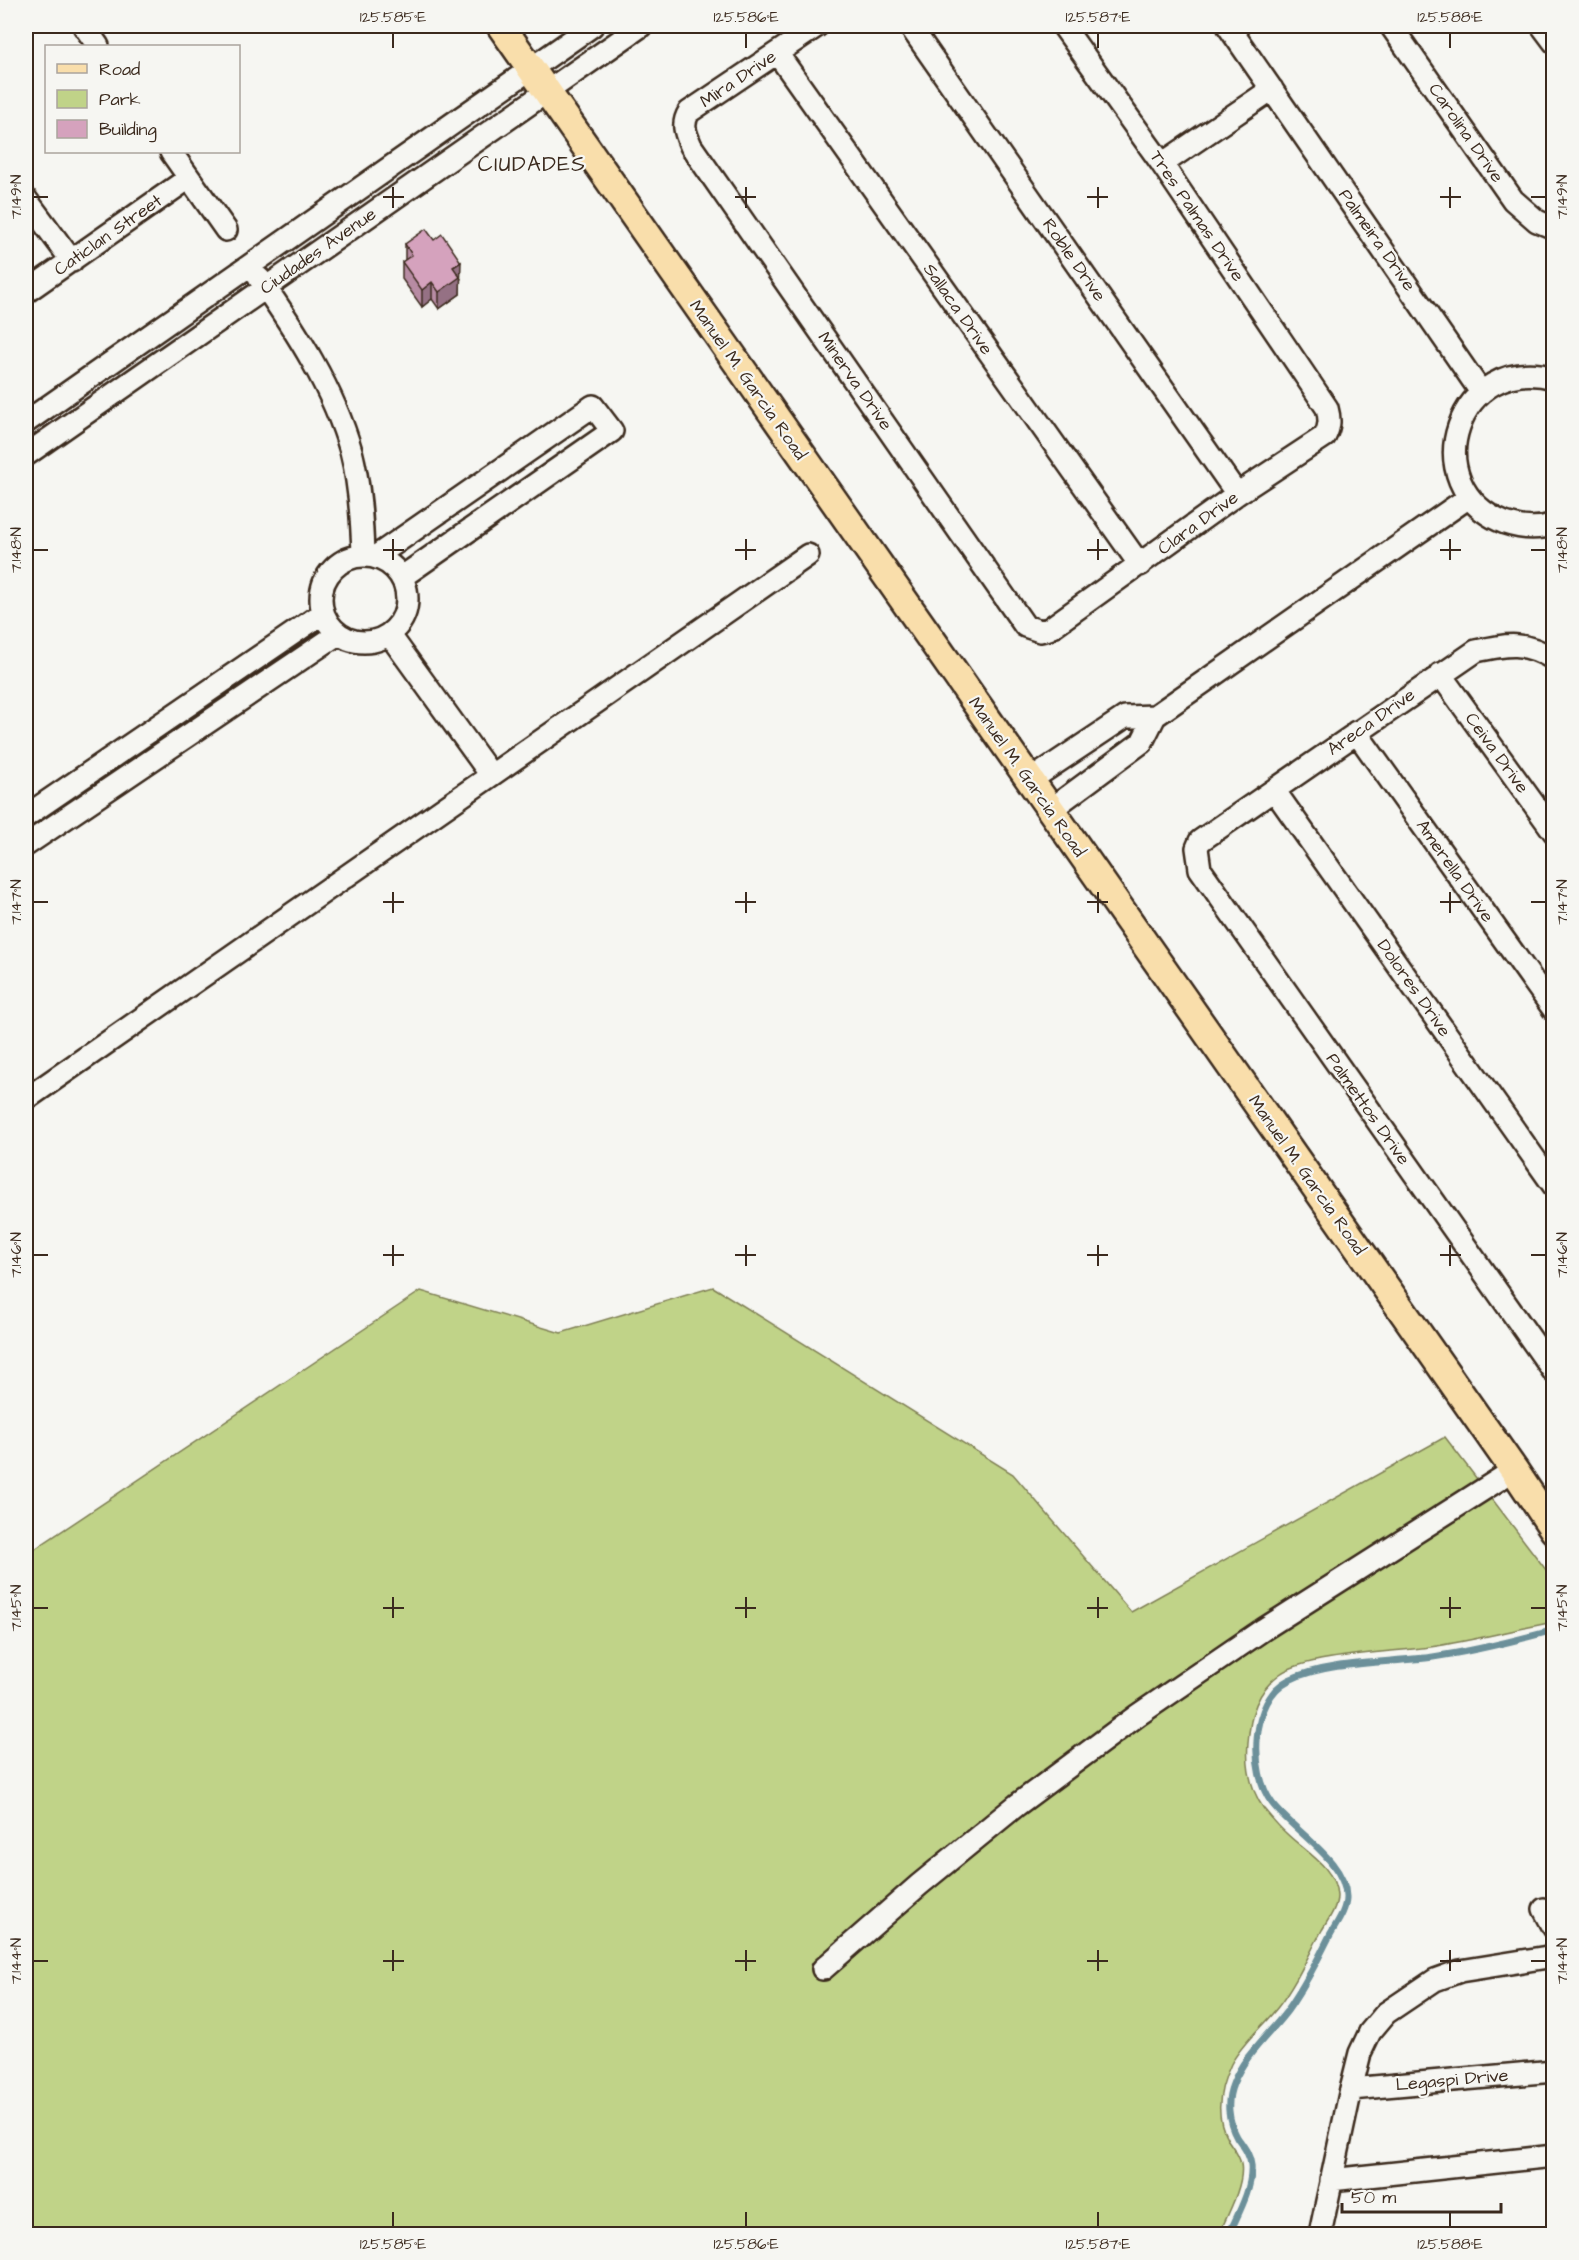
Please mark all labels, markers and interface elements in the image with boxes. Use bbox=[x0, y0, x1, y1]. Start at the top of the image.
text: 125.585°E bbox=[360, 7, 426, 28]
text: 125.586°E bbox=[713, 7, 779, 28]
text: 125.587°E bbox=[1066, 7, 1131, 28]
text: 125.588°E bbox=[1417, 7, 1483, 28]
street label: Mira Drive bbox=[695, 44, 781, 114]
legend bbox=[45, 45, 240, 153]
text: Road bbox=[99, 57, 140, 82]
street label: Carolina Drive bbox=[1422, 78, 1510, 188]
text: Park bbox=[99, 87, 141, 112]
text: Building bbox=[99, 117, 157, 143]
street label: Tres Palmas Drive bbox=[1144, 145, 1250, 287]
district label: CIUDADES bbox=[478, 150, 586, 179]
text: 7.149°N bbox=[6, 175, 27, 219]
text: 7.149°N bbox=[1552, 175, 1573, 219]
street label: Palmeira Drive bbox=[1332, 184, 1422, 296]
street label: Caticlan Street bbox=[49, 188, 168, 282]
street label: Ciudades Avenue bbox=[255, 201, 381, 300]
street label: Roble Drive bbox=[1036, 213, 1112, 307]
street label: Sallaca Drive bbox=[917, 258, 999, 360]
street label: Manuel M. Garcia Road bbox=[683, 295, 813, 465]
street label: Minerva Drive bbox=[812, 327, 898, 436]
street label: Clara Drive bbox=[1152, 485, 1244, 561]
text: 7.148°N bbox=[6, 527, 27, 573]
text: 7.148°N bbox=[1552, 527, 1573, 573]
street label: Areca Drive bbox=[1322, 682, 1420, 762]
street label: Manuel M. Garcia Road bbox=[962, 692, 1092, 862]
street label: Ceiva Drive bbox=[1459, 708, 1535, 799]
street label: Amerella Drive bbox=[1410, 815, 1500, 928]
text: 7.147°N bbox=[6, 879, 27, 925]
text: 7.147°N bbox=[1552, 879, 1573, 925]
street label: Dolores Drive bbox=[1371, 934, 1457, 1042]
street label: Palmettos Drive bbox=[1320, 1048, 1416, 1170]
street label: Manuel M. Garcia Road bbox=[1242, 1090, 1372, 1260]
text: 7.146°N bbox=[6, 1232, 27, 1278]
text: 7.146°N bbox=[1552, 1232, 1573, 1278]
text: 7.145°N bbox=[6, 1585, 27, 1631]
text: 7.145°N bbox=[1552, 1585, 1573, 1631]
text: 7.144°N bbox=[6, 1938, 27, 1984]
text: 7.144°N bbox=[1552, 1938, 1573, 1984]
street label: Legaspi Drive bbox=[1395, 2063, 1510, 2098]
scale bar bbox=[1342, 2176, 1501, 2214]
text: 50 m bbox=[1351, 2185, 1396, 2210]
text: 125.585°E bbox=[360, 2234, 426, 2255]
text: 125.586°E bbox=[713, 2234, 779, 2255]
text: 125.587°E bbox=[1066, 2234, 1131, 2255]
text: 125.588°E bbox=[1417, 2234, 1483, 2255]

